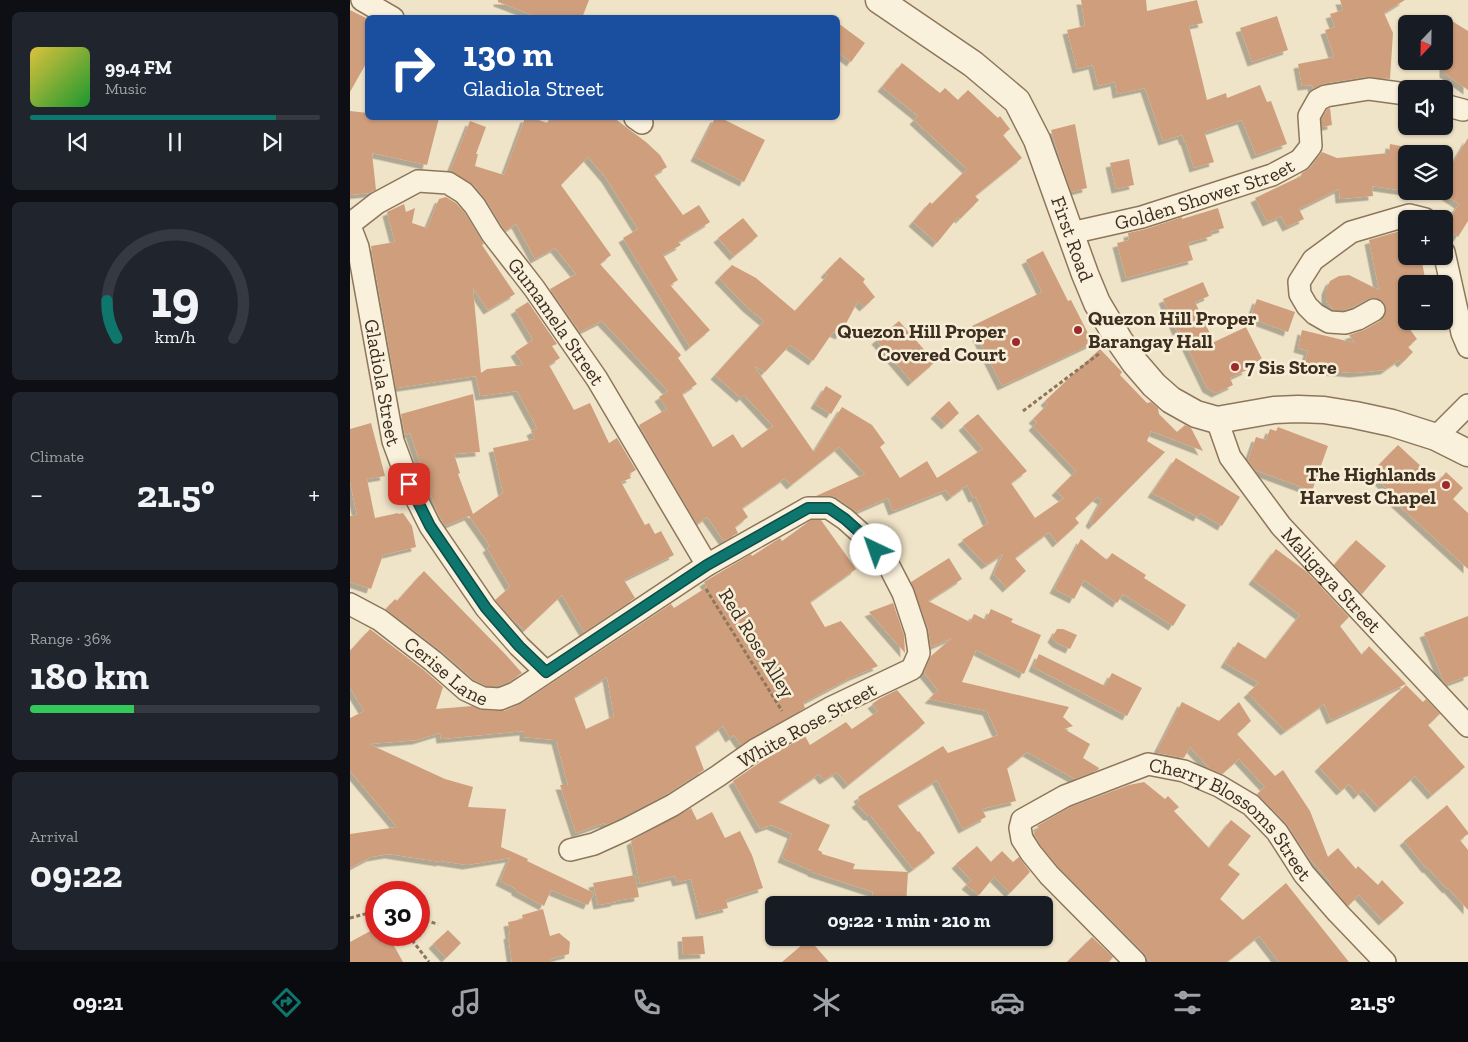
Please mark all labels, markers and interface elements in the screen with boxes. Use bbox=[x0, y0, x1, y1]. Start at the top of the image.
north arrow bbox=[1398, 15, 1452, 70]
map controls bbox=[1398, 15, 1453, 330]
text: 130 m bbox=[463, 33, 553, 75]
icon: right bbox=[380, 35, 445, 100]
text: 99.4 FM bbox=[105, 56, 172, 79]
text: Gladiola Street bbox=[463, 75, 604, 102]
text: Music bbox=[105, 79, 147, 98]
button: sound bbox=[1398, 80, 1453, 135]
icon: previous bbox=[64, 128, 92, 156]
icon: pause bbox=[161, 128, 189, 156]
icon: next bbox=[258, 128, 286, 156]
button: layers bbox=[1398, 145, 1453, 200]
street label: Golden Shower Street bbox=[1112, 153, 1299, 235]
street label: First Road bbox=[1046, 193, 1099, 285]
button: + bbox=[1398, 210, 1453, 265]
street label: Gumamela Street bbox=[503, 253, 610, 390]
text: 19 bbox=[151, 268, 199, 330]
button: − bbox=[1398, 275, 1453, 330]
place label: Quezon Hill Proper Barangay Hall bbox=[1088, 306, 1257, 353]
street label: Gladiola Street bbox=[359, 317, 406, 450]
place label: Quezon Hill Proper Covered Court bbox=[837, 319, 1007, 366]
marker: Quezon Hill Proper Barangay Hall bbox=[1072, 324, 1084, 336]
text: km/h bbox=[155, 326, 195, 348]
marker: Quezon Hill Proper Covered Court bbox=[1010, 336, 1022, 348]
place label: 7 Sis Store bbox=[1245, 355, 1337, 379]
marker: 7 Sis Store bbox=[1229, 361, 1241, 373]
text: Climate bbox=[30, 447, 84, 466]
place label: The Highlands Harvest Chapel bbox=[1300, 462, 1436, 509]
pin bbox=[388, 463, 430, 505]
icon: arrive bbox=[395, 470, 423, 498]
text: 21.5° bbox=[137, 471, 215, 517]
text: − bbox=[30, 478, 43, 511]
text: + bbox=[308, 478, 320, 511]
marker: The Highlands Harvest Chapel bbox=[1440, 479, 1452, 491]
street label: Maligaya Street bbox=[1277, 522, 1387, 638]
position arrow bbox=[849, 523, 901, 575]
street label: Red Rose Alley bbox=[714, 584, 801, 703]
text: Range · 36% bbox=[30, 629, 111, 648]
street label: Cerise Lane bbox=[399, 631, 492, 711]
text: 180 km bbox=[30, 653, 149, 699]
street label: White Rose Street bbox=[734, 677, 881, 773]
street label: Cherry Blossoms Street bbox=[1147, 752, 1317, 886]
text: Arrival bbox=[30, 827, 78, 846]
text: 09:22 bbox=[30, 851, 122, 897]
speed limit sign: 30 bbox=[365, 881, 430, 946]
text: 09:22 · 1 min · 210 m bbox=[827, 909, 991, 932]
icon: directions bbox=[269, 985, 304, 1020]
icon: music bbox=[449, 985, 484, 1020]
icon: phone bbox=[629, 985, 664, 1020]
icon: climate bbox=[809, 985, 844, 1020]
icon: car bbox=[990, 985, 1025, 1020]
icon: filters bbox=[1170, 985, 1205, 1020]
text: 09:21 bbox=[73, 989, 123, 1016]
text: 21.5° bbox=[1350, 989, 1395, 1016]

